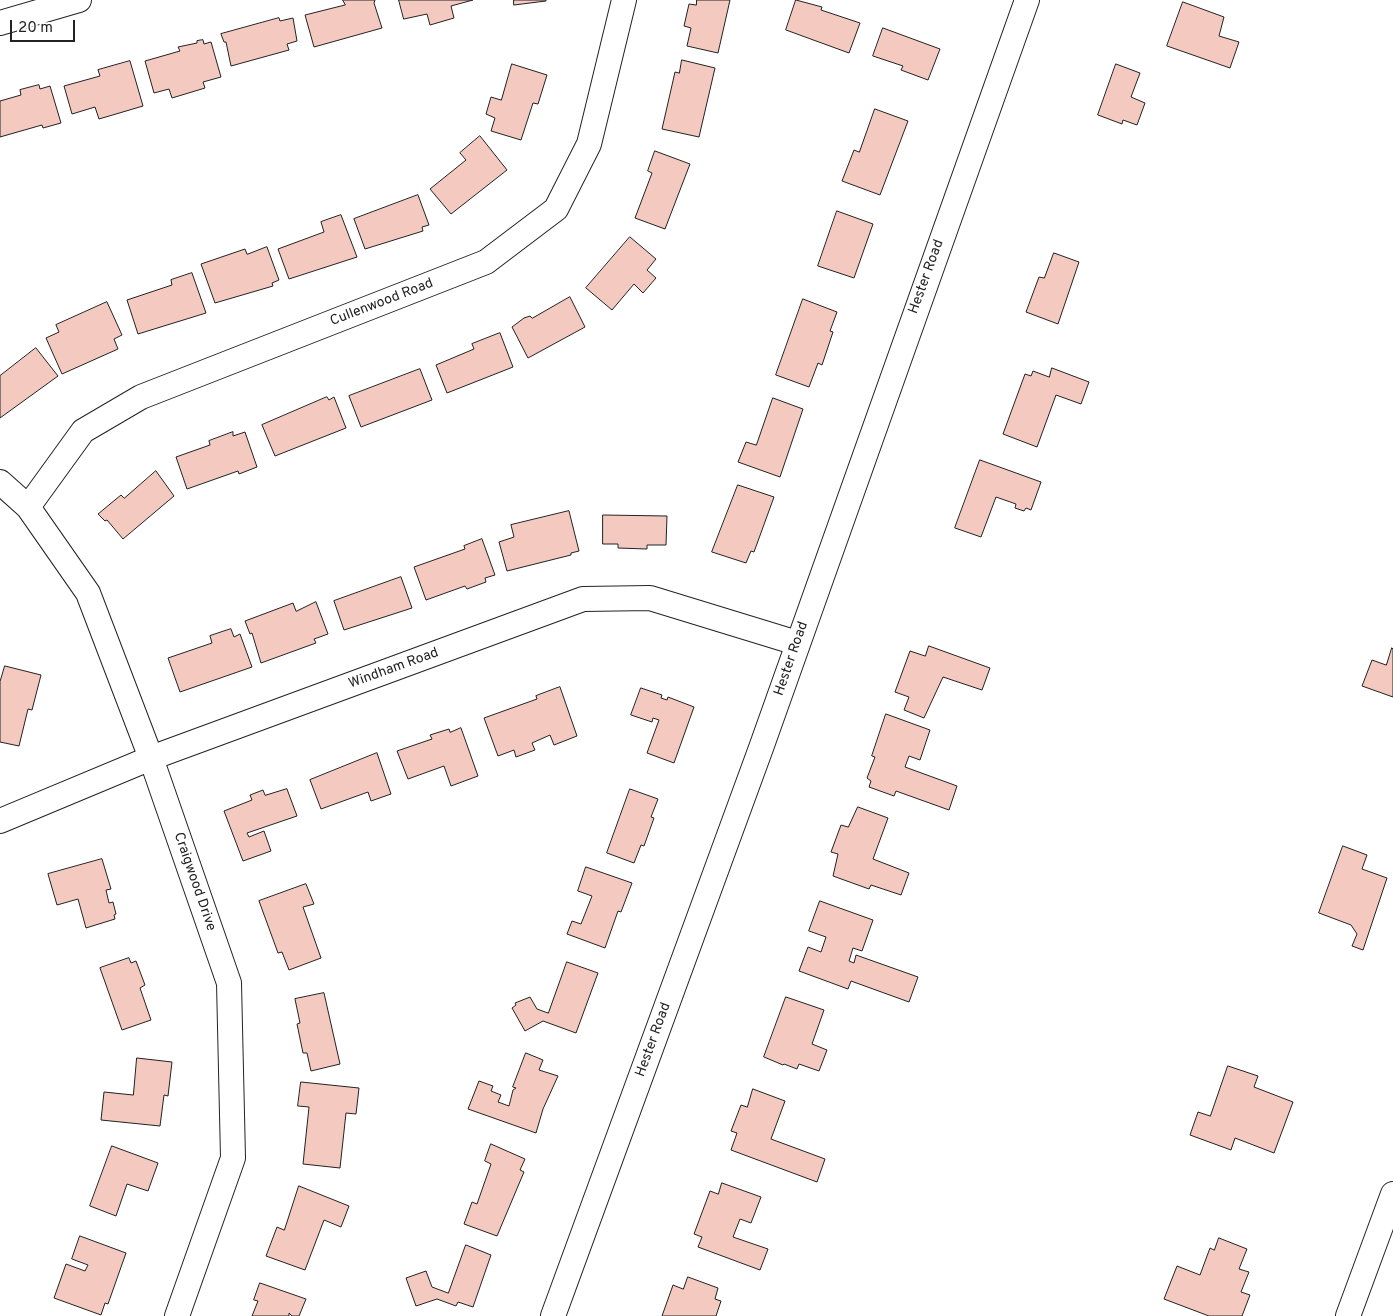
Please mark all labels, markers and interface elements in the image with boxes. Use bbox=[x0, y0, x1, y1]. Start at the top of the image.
scale bar bbox=[12, 10, 78, 42]
text: 20 m bbox=[18, 19, 53, 38]
street label: Hester Road bbox=[906, 238, 948, 316]
street label: Cullenwood Road bbox=[328, 276, 436, 330]
street label: Hester Road bbox=[771, 620, 813, 698]
street label: Windham Road bbox=[347, 645, 441, 693]
street label: Craigwood Drive bbox=[169, 830, 219, 934]
street label: Hester Road bbox=[633, 1001, 675, 1079]

